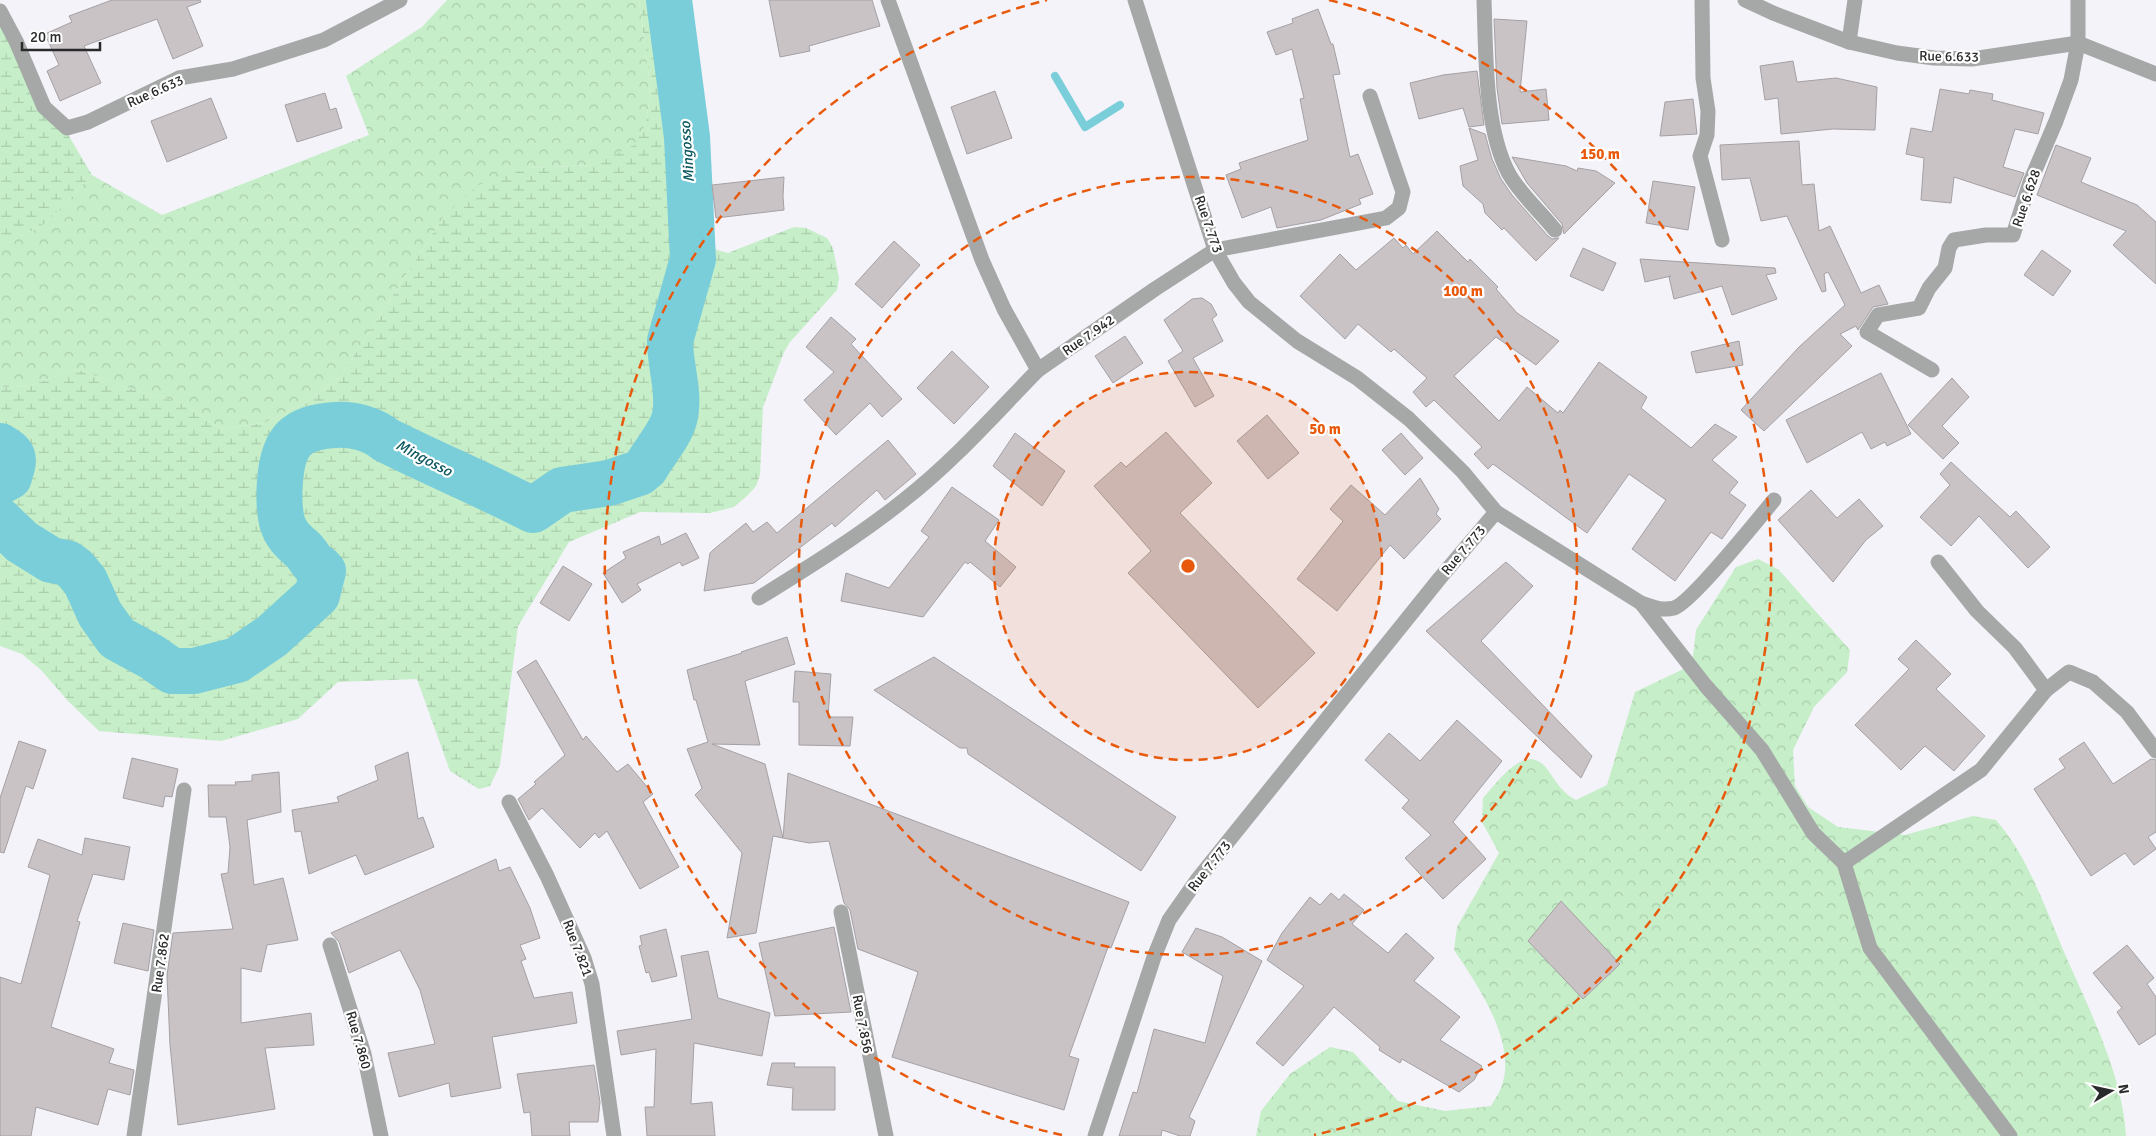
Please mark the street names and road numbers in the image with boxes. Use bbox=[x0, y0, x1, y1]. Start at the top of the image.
street label: Rue 6.633 bbox=[1919, 47, 1979, 66]
street label: Rue 6.633 bbox=[124, 72, 186, 111]
street label: Rue 6.628 bbox=[2009, 167, 2044, 229]
street label: Rue 7.773 bbox=[1191, 193, 1226, 255]
street label: Rue 7.942 bbox=[1059, 311, 1118, 360]
street label: Rue 7.773 bbox=[1438, 522, 1489, 579]
street label: Rue 7.773 bbox=[1184, 838, 1234, 895]
street label: Rue 7.821 bbox=[559, 917, 596, 979]
street label: Rue 7.862 bbox=[148, 932, 173, 994]
street label: Rue 7.856 bbox=[848, 993, 877, 1055]
street label: Rue 7.860 bbox=[342, 1009, 375, 1071]

